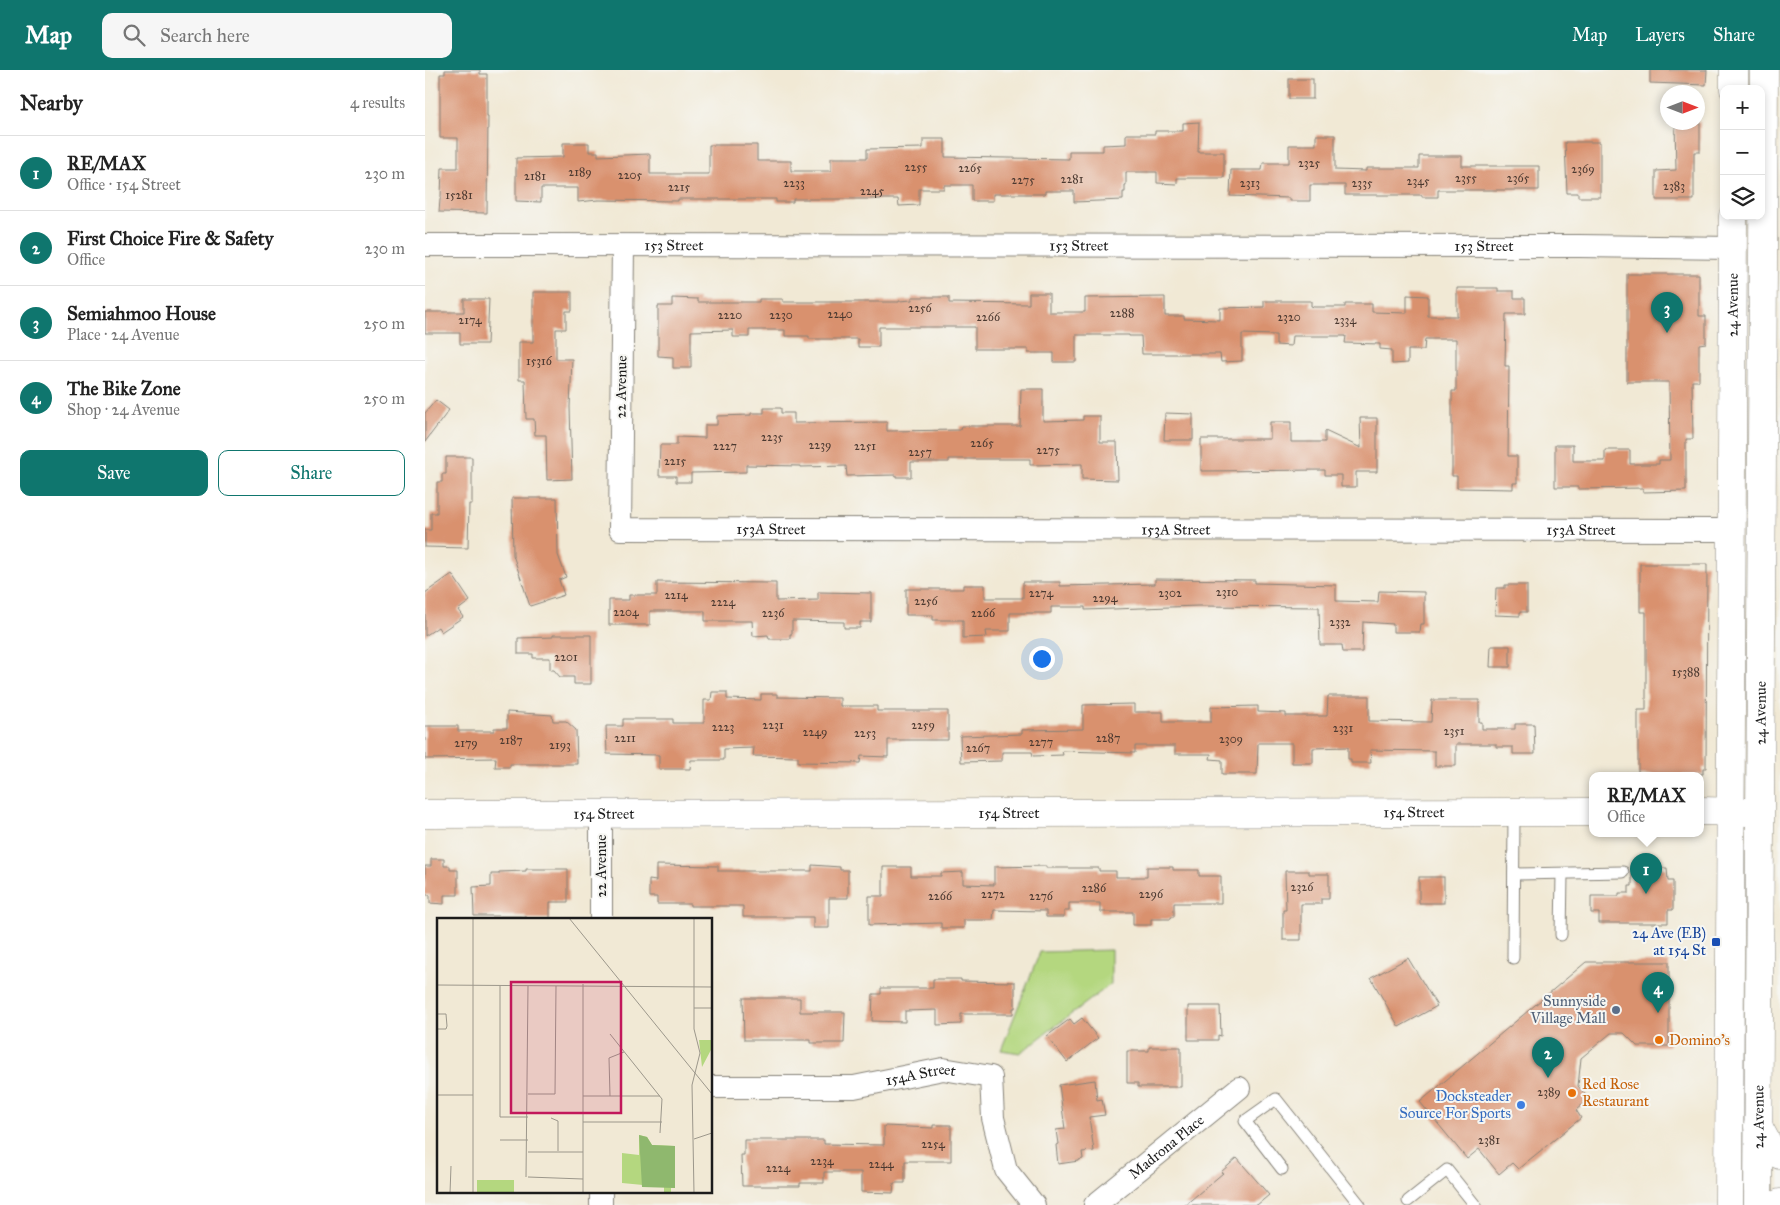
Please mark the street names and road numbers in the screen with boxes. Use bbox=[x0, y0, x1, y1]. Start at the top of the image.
street label: 153 Street bbox=[644, 236, 704, 254]
street label: 153 Street bbox=[1049, 237, 1109, 255]
street label: 153 Street bbox=[1454, 237, 1514, 255]
street label: 24 Avenue bbox=[1724, 273, 1742, 337]
street label: 22 Avenue bbox=[611, 355, 631, 419]
street label: 153A Street bbox=[736, 520, 806, 538]
street label: 153A Street bbox=[1141, 520, 1211, 539]
street label: 153A Street bbox=[1546, 521, 1616, 539]
street label: 24 Avenue bbox=[1751, 681, 1770, 745]
street label: 154 Street bbox=[1383, 803, 1445, 821]
street label: 154 Street bbox=[978, 804, 1040, 822]
street label: 154 Street bbox=[573, 805, 635, 823]
street label: 22 Avenue bbox=[592, 834, 610, 898]
street label: 154A Street bbox=[884, 1060, 958, 1089]
street label: 24 Avenue bbox=[1749, 1085, 1768, 1149]
street label: Madrona Place bbox=[1125, 1111, 1208, 1183]

